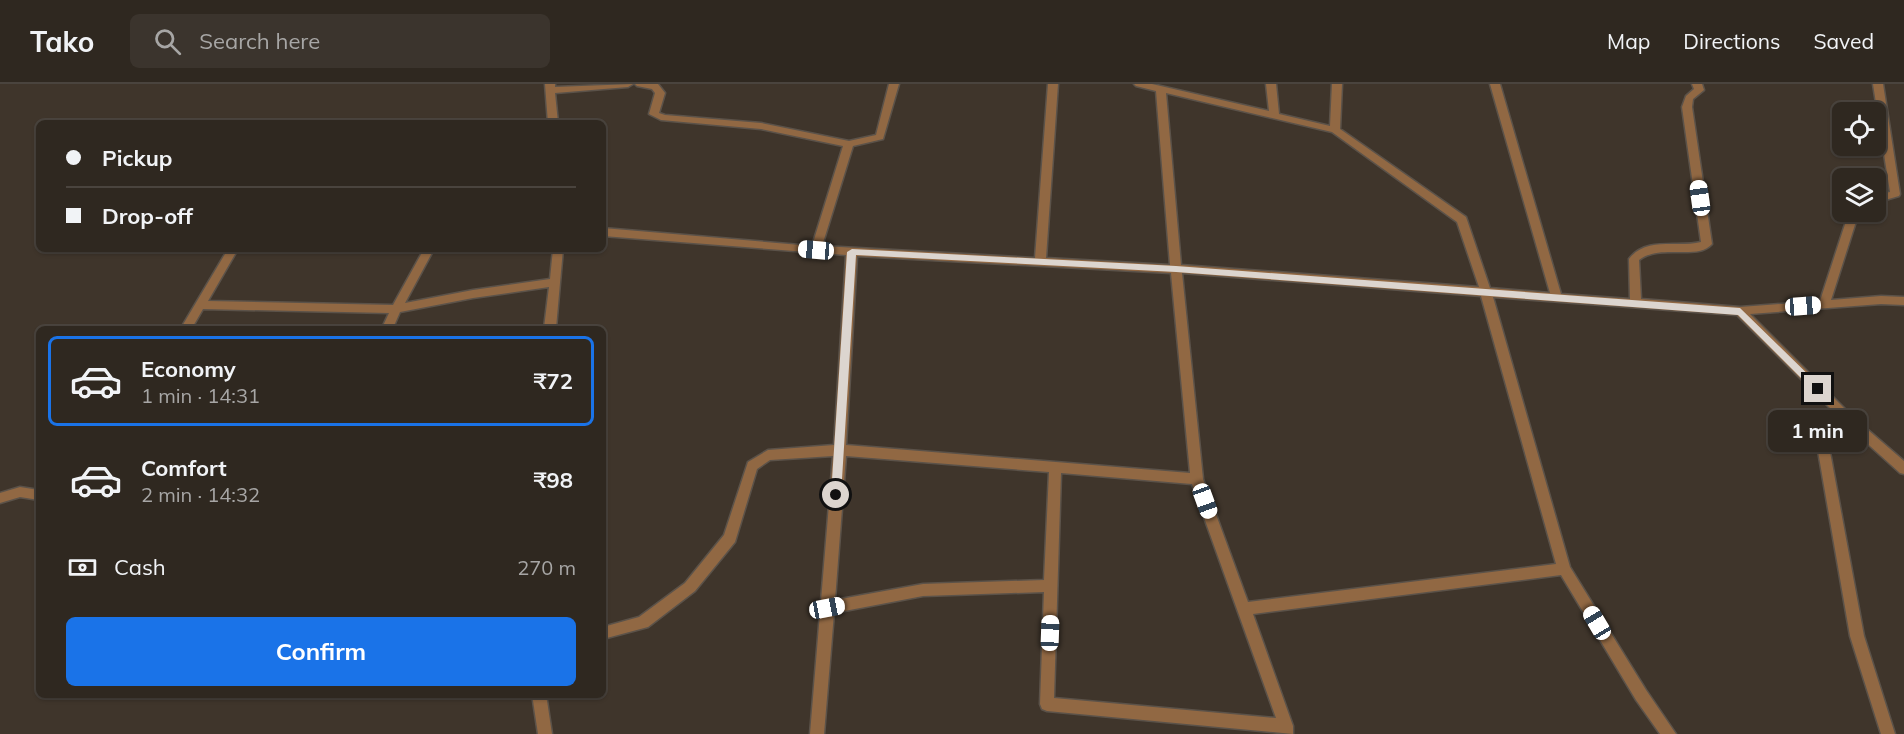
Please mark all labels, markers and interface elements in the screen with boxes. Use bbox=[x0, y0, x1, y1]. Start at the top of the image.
search box bbox=[130, 14, 550, 68]
text: Tako bbox=[30, 24, 94, 59]
icon: search bbox=[151, 25, 184, 58]
text: Search here bbox=[199, 27, 320, 55]
text: Map bbox=[1607, 28, 1650, 54]
text: Directions bbox=[1683, 28, 1780, 54]
text: Saved bbox=[1813, 28, 1874, 54]
map controls bbox=[1832, 102, 1886, 222]
button: locate bbox=[1832, 102, 1886, 156]
text: Pickup bbox=[102, 144, 172, 172]
button: layers bbox=[1832, 168, 1886, 222]
car bbox=[1689, 179, 1711, 217]
text: Drop-off bbox=[102, 202, 193, 230]
car bbox=[797, 239, 835, 261]
car bbox=[1784, 296, 1822, 316]
icon: car bbox=[69, 354, 123, 408]
text: Economy bbox=[141, 355, 236, 383]
text: ₹72 bbox=[533, 367, 573, 395]
route end bbox=[1804, 375, 1831, 402]
text: 1 min · 14:31 bbox=[141, 383, 260, 408]
callout: 1 min bbox=[1768, 410, 1868, 452]
text: 1 min bbox=[1791, 418, 1844, 443]
icon: car bbox=[69, 453, 123, 507]
text: Comfort bbox=[141, 454, 227, 482]
text: ₹98 bbox=[533, 466, 573, 494]
route start bbox=[822, 481, 849, 508]
car bbox=[1190, 481, 1220, 521]
text: 2 min · 14:32 bbox=[141, 482, 260, 507]
icon: cash bbox=[66, 551, 99, 584]
text: Cash bbox=[114, 553, 166, 581]
text: 270 m bbox=[517, 555, 576, 580]
car bbox=[808, 596, 846, 620]
car bbox=[1580, 603, 1614, 643]
car bbox=[1040, 615, 1060, 651]
button: Confirm bbox=[66, 617, 576, 686]

